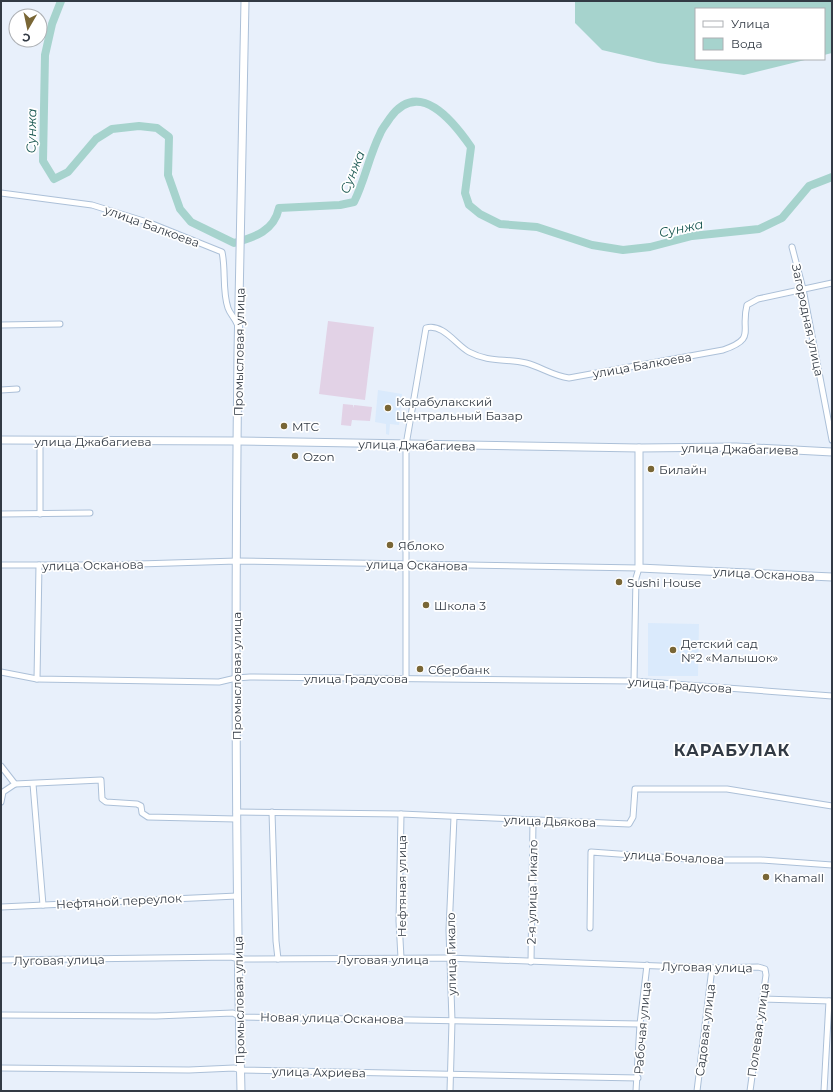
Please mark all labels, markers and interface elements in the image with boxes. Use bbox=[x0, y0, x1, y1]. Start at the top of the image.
north arrow bbox=[8, 8, 48, 48]
legend bbox=[695, 8, 825, 60]
text: Улица bbox=[731, 16, 770, 31]
text: С bbox=[21, 30, 31, 45]
text: Вода bbox=[731, 36, 762, 51]
water label: Сунжа bbox=[23, 108, 39, 154]
water label: Сунжа bbox=[336, 148, 368, 196]
street label: улица Балкоева bbox=[102, 202, 202, 250]
water label: Сунжа bbox=[657, 215, 705, 241]
street label: Загородная улица bbox=[789, 263, 827, 377]
street label: Промысловая улица bbox=[230, 288, 248, 416]
street label: улица Балкоева bbox=[590, 349, 693, 381]
place label: Карабулакский Центральный Базар bbox=[396, 394, 523, 423]
marker: Карабулакский Центральный Базар bbox=[383, 403, 393, 413]
place label: МТС bbox=[292, 419, 319, 434]
marker: МТС bbox=[279, 421, 289, 431]
street label: улица Джабагиева bbox=[33, 434, 152, 449]
street label: улица Джабагиева bbox=[357, 436, 476, 454]
street label: улица Джабагиева bbox=[680, 440, 799, 458]
place label: Ozon bbox=[303, 449, 335, 464]
marker: Ozon bbox=[290, 451, 300, 461]
place label: Билайн bbox=[659, 462, 707, 477]
marker: Билайн bbox=[646, 464, 656, 474]
place label: Яблоко bbox=[398, 538, 445, 553]
marker: Яблоко bbox=[385, 540, 395, 550]
street label: улица Осканова bbox=[41, 557, 144, 573]
street label: улица Осканова bbox=[365, 557, 468, 573]
street label: улица Осканова bbox=[712, 564, 815, 584]
place label: Sushi House bbox=[627, 575, 701, 590]
marker: Sushi House bbox=[614, 577, 624, 587]
place label: Школа 3 bbox=[434, 598, 486, 613]
marker: Школа 3 bbox=[421, 600, 431, 610]
street label: Промысловая улица bbox=[229, 612, 244, 740]
place label: Детский сад №2 «Малышок» bbox=[681, 636, 779, 665]
marker: Детский сад №2 «Малышок» bbox=[668, 645, 678, 655]
place label: Сбербанк bbox=[428, 662, 490, 677]
marker: Сбербанк bbox=[415, 664, 425, 674]
street label: улица Градусова bbox=[303, 671, 408, 686]
street label: улица Градусова bbox=[627, 674, 732, 696]
district label: КАРАБУЛАК bbox=[674, 741, 790, 760]
street label: улица Дьякова bbox=[503, 812, 596, 830]
street label: Нефтяная улица bbox=[394, 835, 409, 937]
street label: 2-я улица Гикало bbox=[524, 839, 540, 945]
street label: улица Бочалова bbox=[622, 847, 725, 867]
place label: Khamall bbox=[774, 870, 824, 885]
marker: Khamall bbox=[761, 872, 771, 882]
street label: Нефтяной переулок bbox=[56, 890, 182, 912]
street label: улица Гикало bbox=[443, 912, 459, 997]
street label: Промысловая улица bbox=[230, 936, 248, 1064]
street label: Луговая улица bbox=[13, 952, 105, 968]
street label: Луговая улица bbox=[337, 952, 429, 967]
street label: Луговая улица bbox=[661, 959, 753, 975]
street label: Рабочая улица bbox=[630, 981, 654, 1075]
street label: Полевая улица bbox=[744, 982, 772, 1078]
street label: Садовая улица bbox=[692, 983, 718, 1077]
street label: Новая улица Осканова bbox=[260, 1009, 404, 1027]
street label: улица Ахриева bbox=[271, 1064, 366, 1080]

